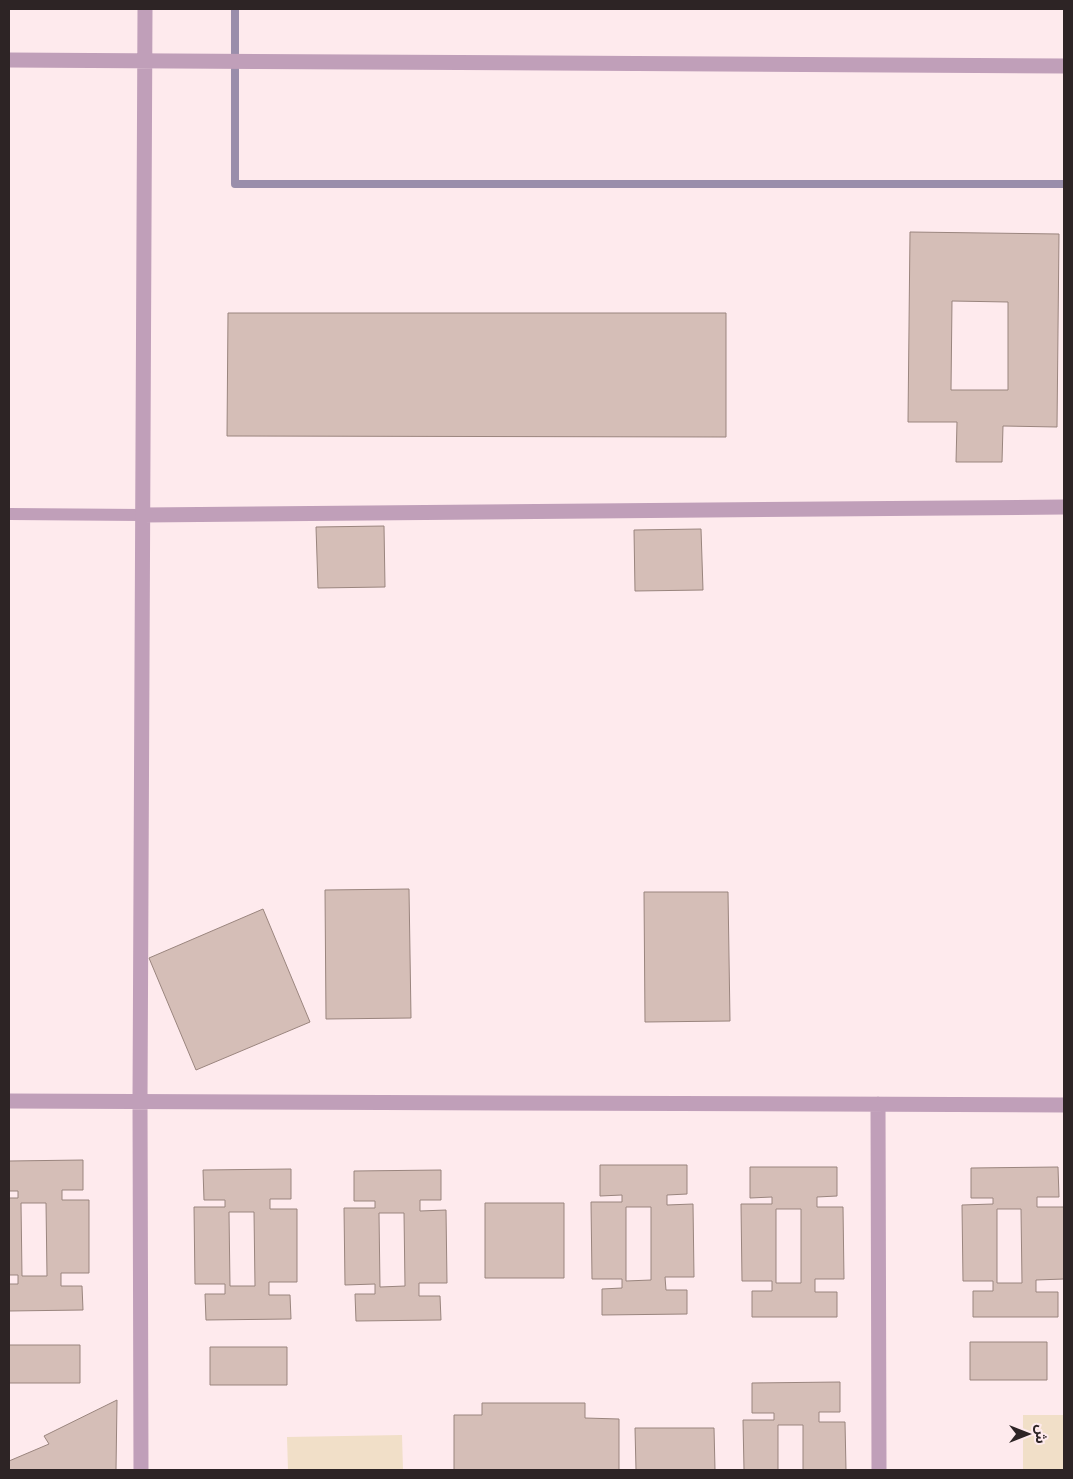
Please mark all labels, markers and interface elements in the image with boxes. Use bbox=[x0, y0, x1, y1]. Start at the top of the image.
north arrow bbox=[1003, 1409, 1053, 1459]
text: ش bbox=[1032, 1424, 1050, 1444]

